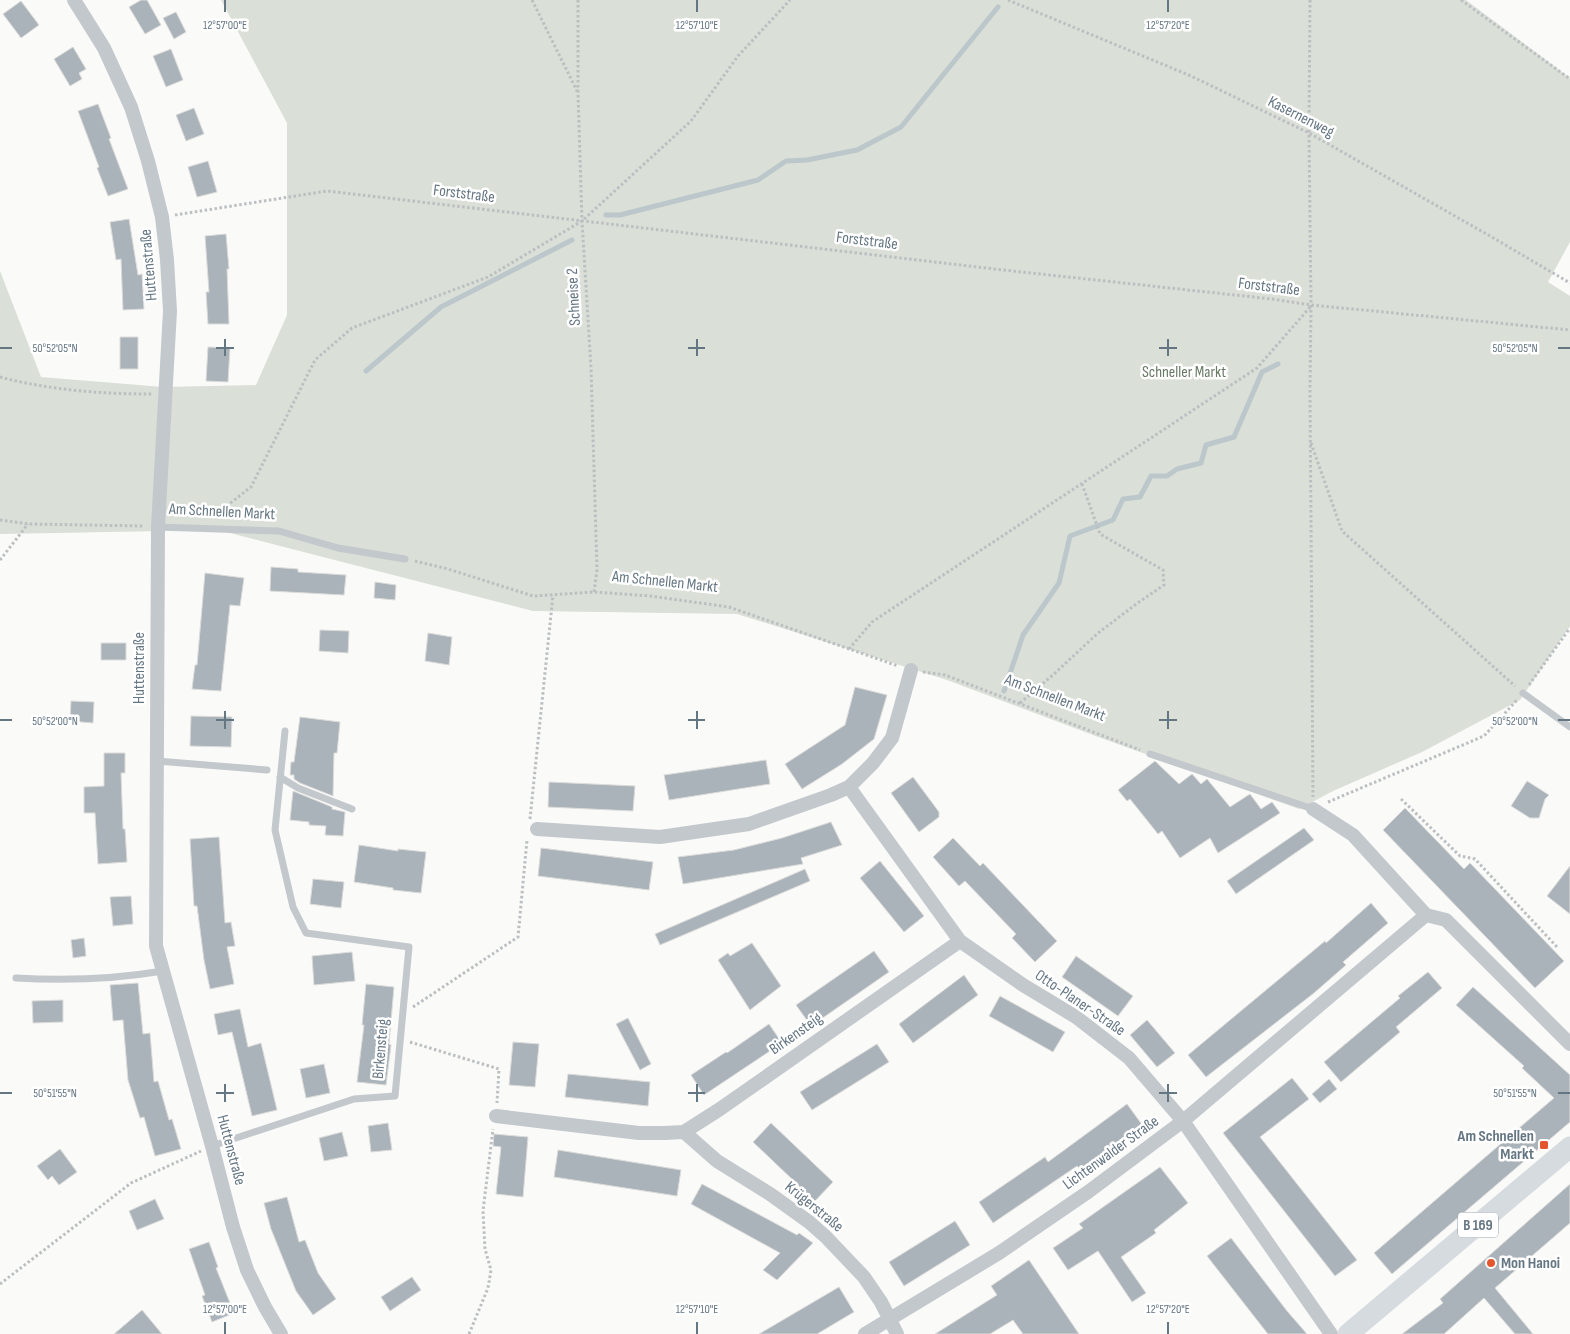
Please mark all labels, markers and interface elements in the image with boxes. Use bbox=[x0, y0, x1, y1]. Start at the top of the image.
text: 12°57'00"E bbox=[203, 18, 247, 33]
text: 12°57'10"E bbox=[676, 18, 718, 33]
text: 12°57'20"E bbox=[1146, 18, 1190, 33]
street label: Kasernenweg bbox=[1265, 92, 1337, 142]
street label: Forststraße bbox=[432, 181, 496, 207]
street label: Huttenstraße bbox=[136, 228, 162, 302]
street label: Forststraße bbox=[835, 228, 899, 254]
street label: Schneise 2 bbox=[563, 268, 585, 326]
street label: Forststraße bbox=[1237, 274, 1301, 300]
text: 50°52'05"N bbox=[32, 341, 78, 356]
text: 50°52'05"N bbox=[1492, 341, 1538, 356]
park label: Schneller Markt bbox=[1142, 363, 1226, 382]
street label: Am Schnellen Markt bbox=[167, 500, 276, 524]
street label: Am Schnellen Markt bbox=[610, 567, 719, 597]
street label: Huttenstraße bbox=[130, 632, 149, 704]
street label: Am Schnellen Markt bbox=[1001, 670, 1108, 726]
text: 50°52'00"N bbox=[32, 714, 78, 729]
text: 50°52'00"N bbox=[1492, 714, 1538, 729]
street label: Otto-Planer-Straße bbox=[1031, 966, 1129, 1040]
street label: Birkensteig bbox=[766, 1009, 826, 1059]
street label: Birkensteig bbox=[369, 1018, 393, 1080]
text: 50°51'55"N bbox=[33, 1086, 77, 1101]
text: 50°51'55"N bbox=[1493, 1086, 1537, 1101]
street label: Lichtenwalder Straße bbox=[1059, 1112, 1163, 1194]
street label: Huttenstraße bbox=[213, 1113, 249, 1187]
place label: Am Schnellen Markt bbox=[1457, 1127, 1534, 1164]
marker: Am Schnellen Markt bbox=[1538, 1139, 1550, 1151]
street label: Krügerstraße bbox=[781, 1178, 847, 1236]
road number: B 169 bbox=[1458, 1212, 1498, 1238]
place label: Mon Hanoi bbox=[1501, 1254, 1560, 1273]
marker: Mon Hanoi bbox=[1485, 1257, 1497, 1269]
text: 12°57'00"E bbox=[203, 1302, 247, 1317]
text: 12°57'10"E bbox=[676, 1302, 718, 1317]
text: 12°57'20"E bbox=[1146, 1302, 1190, 1317]

